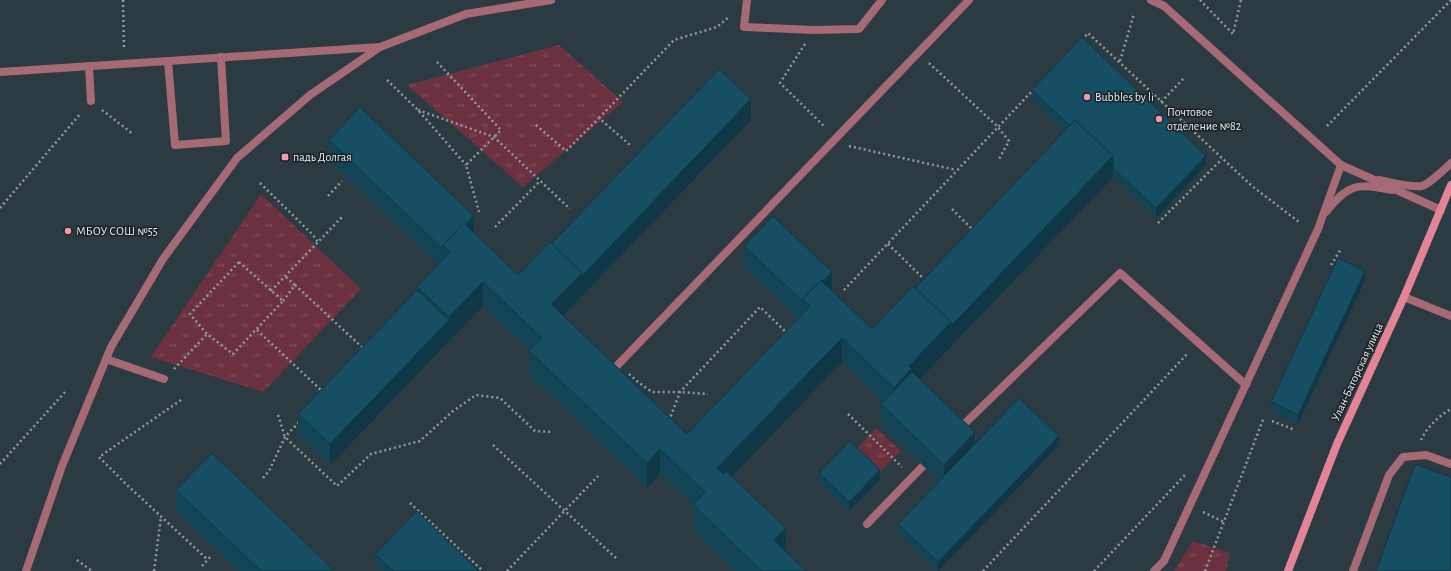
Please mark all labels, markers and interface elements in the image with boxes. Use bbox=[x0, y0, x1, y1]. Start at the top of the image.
place label: Bubbles by li bbox=[1095, 91, 1154, 104]
marker: Bubbles by li bbox=[1082, 92, 1092, 102]
place label: Почтовое отделение №82 bbox=[1167, 106, 1242, 132]
marker: Почтовое отделение №82 bbox=[1154, 114, 1164, 124]
place label: падь Долгая bbox=[293, 151, 352, 163]
marker: падь Долгая bbox=[280, 152, 290, 162]
place label: МБОУ СОШ №55 bbox=[76, 225, 158, 237]
marker: МБОУ СОШ №55 bbox=[63, 226, 73, 236]
street label: Улан-Баторская улица bbox=[1329, 321, 1386, 423]

